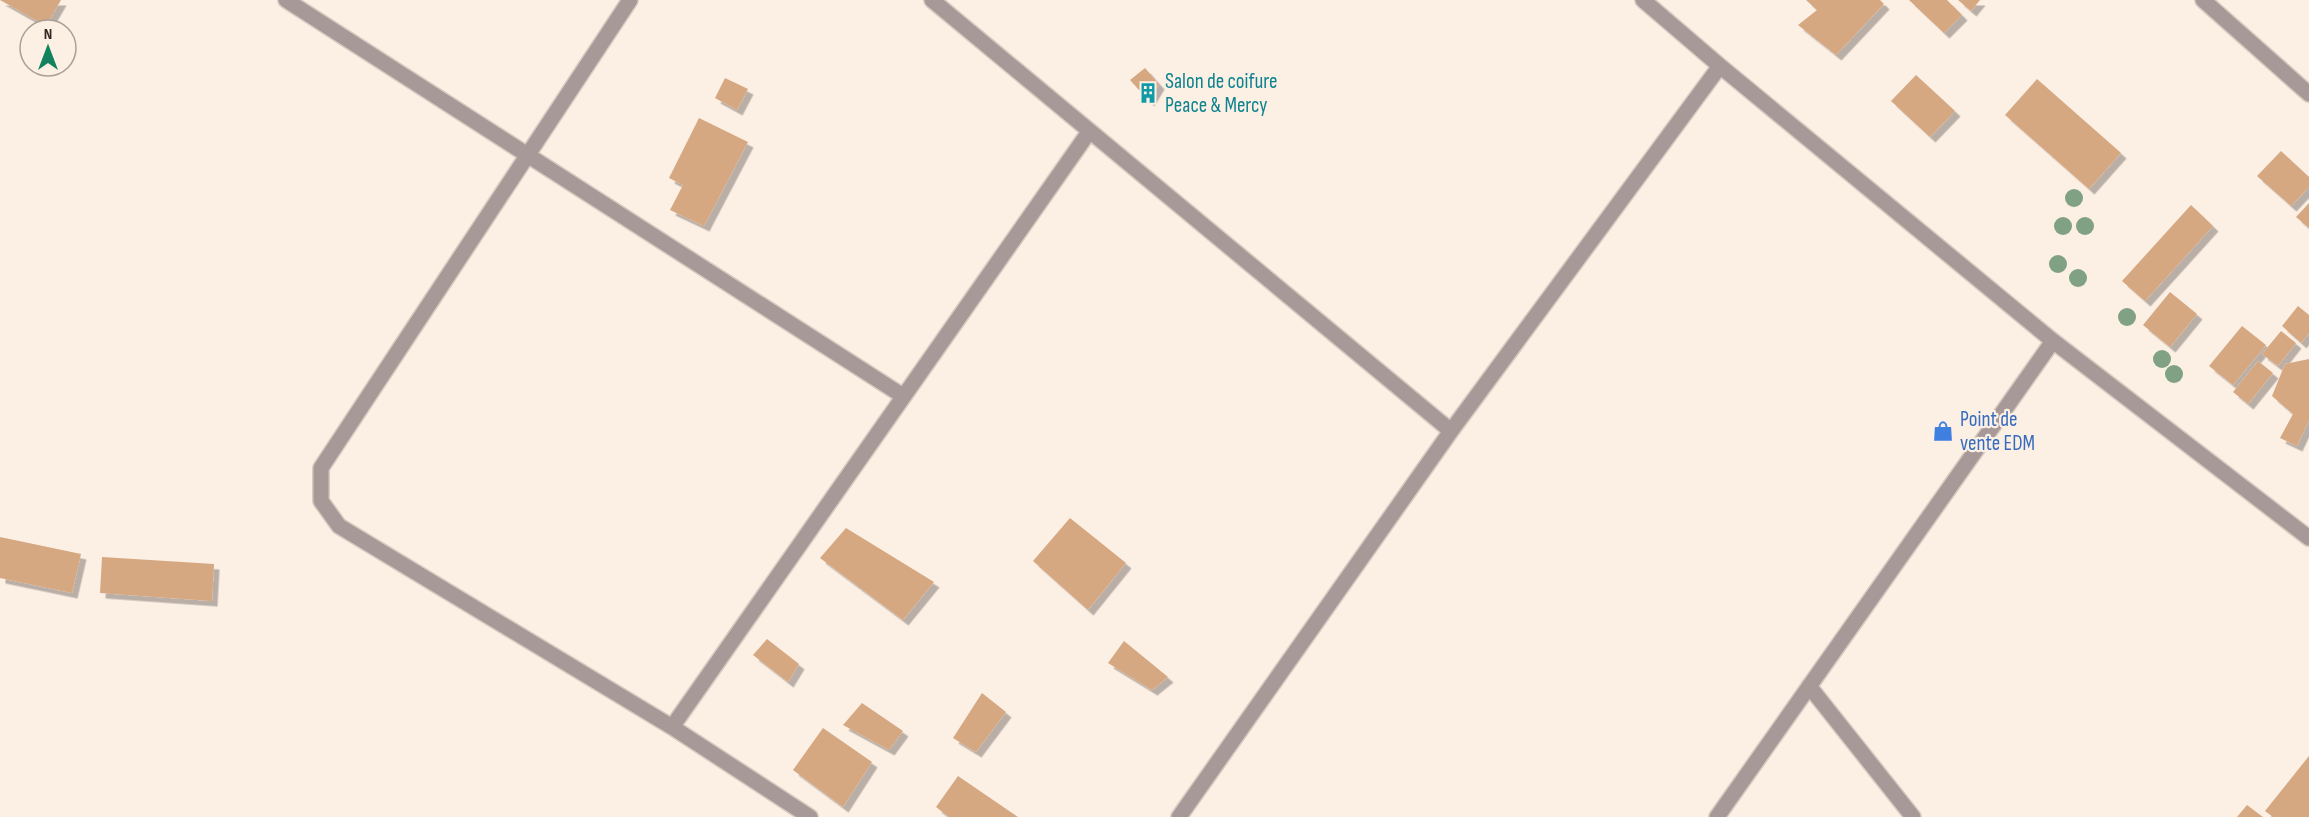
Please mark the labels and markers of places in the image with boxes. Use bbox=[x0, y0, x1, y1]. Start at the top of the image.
place label: Salon de coifure Peace & Mercy bbox=[1165, 69, 1277, 118]
building icon: Salon de coifure Peace & Mercy bbox=[1136, 81, 1160, 105]
place label: Point de vente EDM bbox=[1960, 407, 2035, 456]
shop icon: Point de vente EDM bbox=[1931, 419, 1955, 443]

